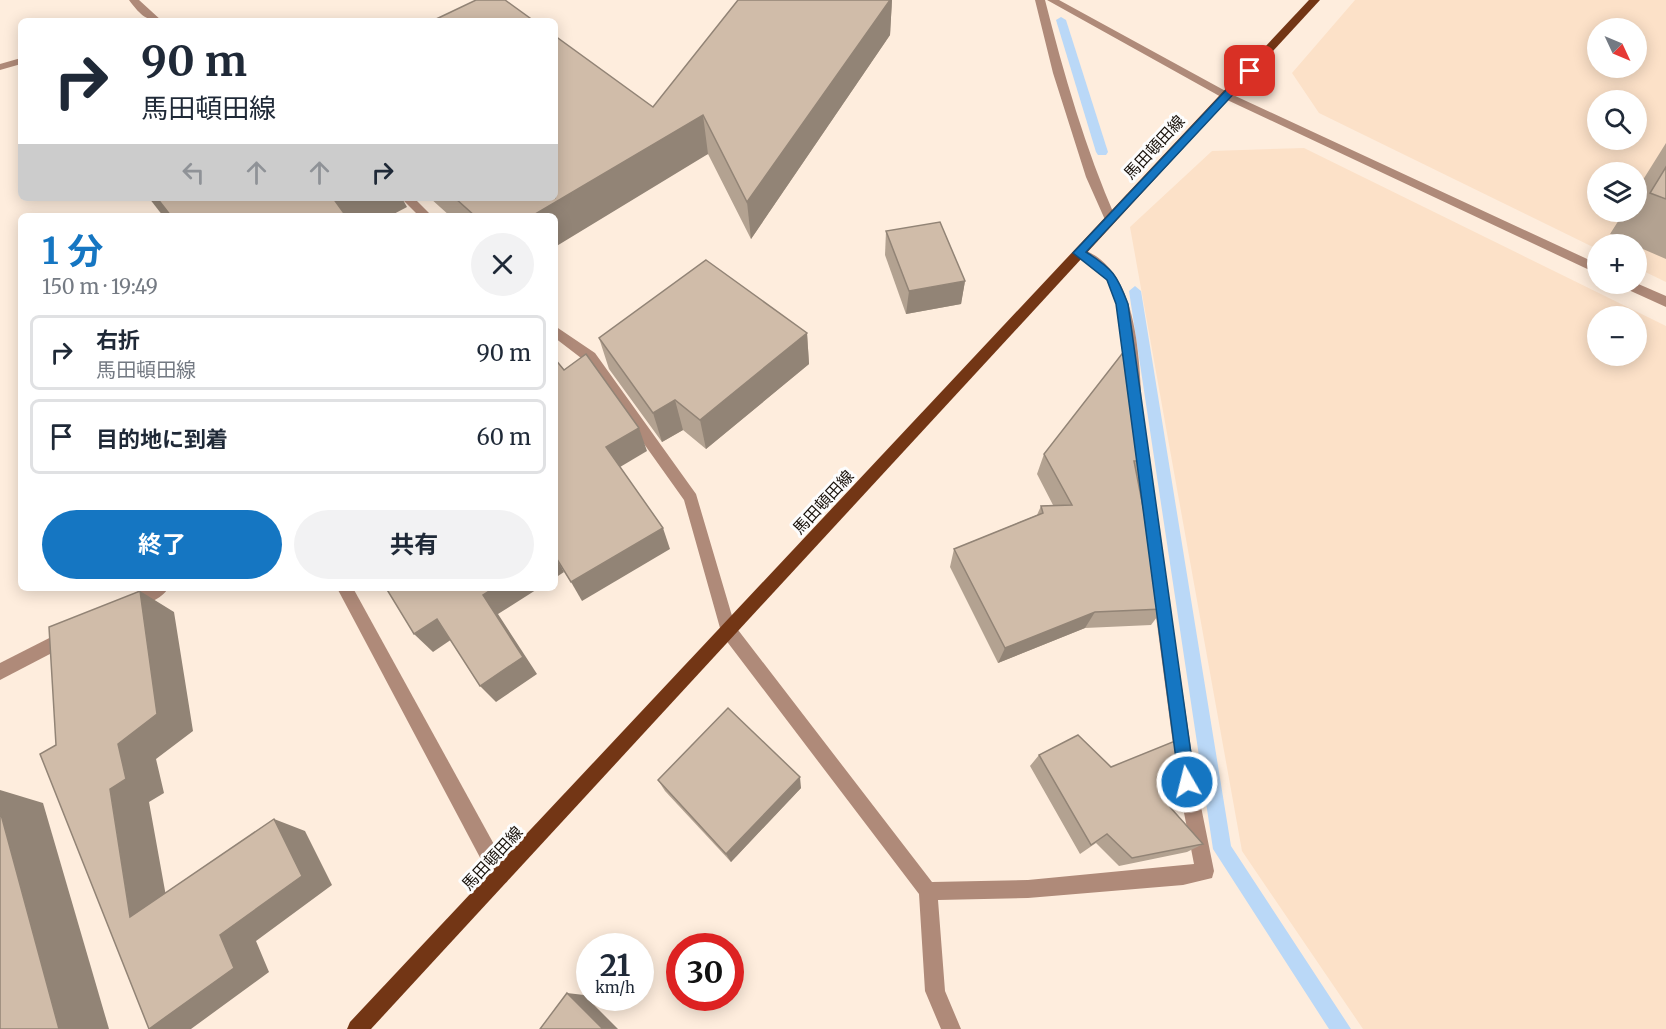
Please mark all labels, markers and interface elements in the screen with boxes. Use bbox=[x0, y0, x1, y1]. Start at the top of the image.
north arrow bbox=[1587, 18, 1647, 78]
map controls bbox=[1587, 18, 1647, 366]
text: 90 m bbox=[141, 35, 247, 87]
icon: right bbox=[42, 42, 120, 120]
pin bbox=[1224, 45, 1275, 96]
icon: arrive bbox=[1233, 54, 1266, 87]
button: search bbox=[1587, 90, 1647, 150]
text: 馬田頓田線 bbox=[141, 91, 276, 125]
street label: 馬田頓田線 bbox=[1119, 111, 1189, 183]
icon: left bbox=[177, 156, 210, 189]
icon: ahead bbox=[240, 156, 273, 189]
icon: ahead bbox=[303, 156, 336, 189]
icon: right bbox=[366, 156, 399, 189]
button: layers bbox=[1587, 162, 1647, 222]
text: 1 分 bbox=[42, 229, 103, 274]
button: close bbox=[471, 233, 534, 296]
button: + bbox=[1587, 234, 1647, 294]
text: 150 m · 19:49 bbox=[42, 274, 158, 299]
button: − bbox=[1587, 306, 1647, 366]
text: 右折 bbox=[96, 326, 140, 354]
icon: right bbox=[45, 336, 78, 369]
text: 90 m bbox=[476, 339, 531, 367]
text: 馬田頓田線 bbox=[96, 357, 196, 382]
icon: arrive bbox=[45, 420, 78, 453]
text: 60 m bbox=[477, 423, 531, 451]
text: 目的地に到着 bbox=[96, 425, 228, 453]
street label: 馬田頓田線 bbox=[788, 466, 858, 538]
button: 終了 bbox=[42, 510, 282, 579]
button: 共有 bbox=[294, 510, 534, 579]
position arrow bbox=[1155, 750, 1219, 814]
street label: 馬田頓田線 bbox=[457, 822, 527, 894]
speed limit sign: 30 bbox=[666, 933, 744, 1011]
text: 21 bbox=[600, 946, 630, 984]
text: km/h bbox=[595, 978, 635, 997]

